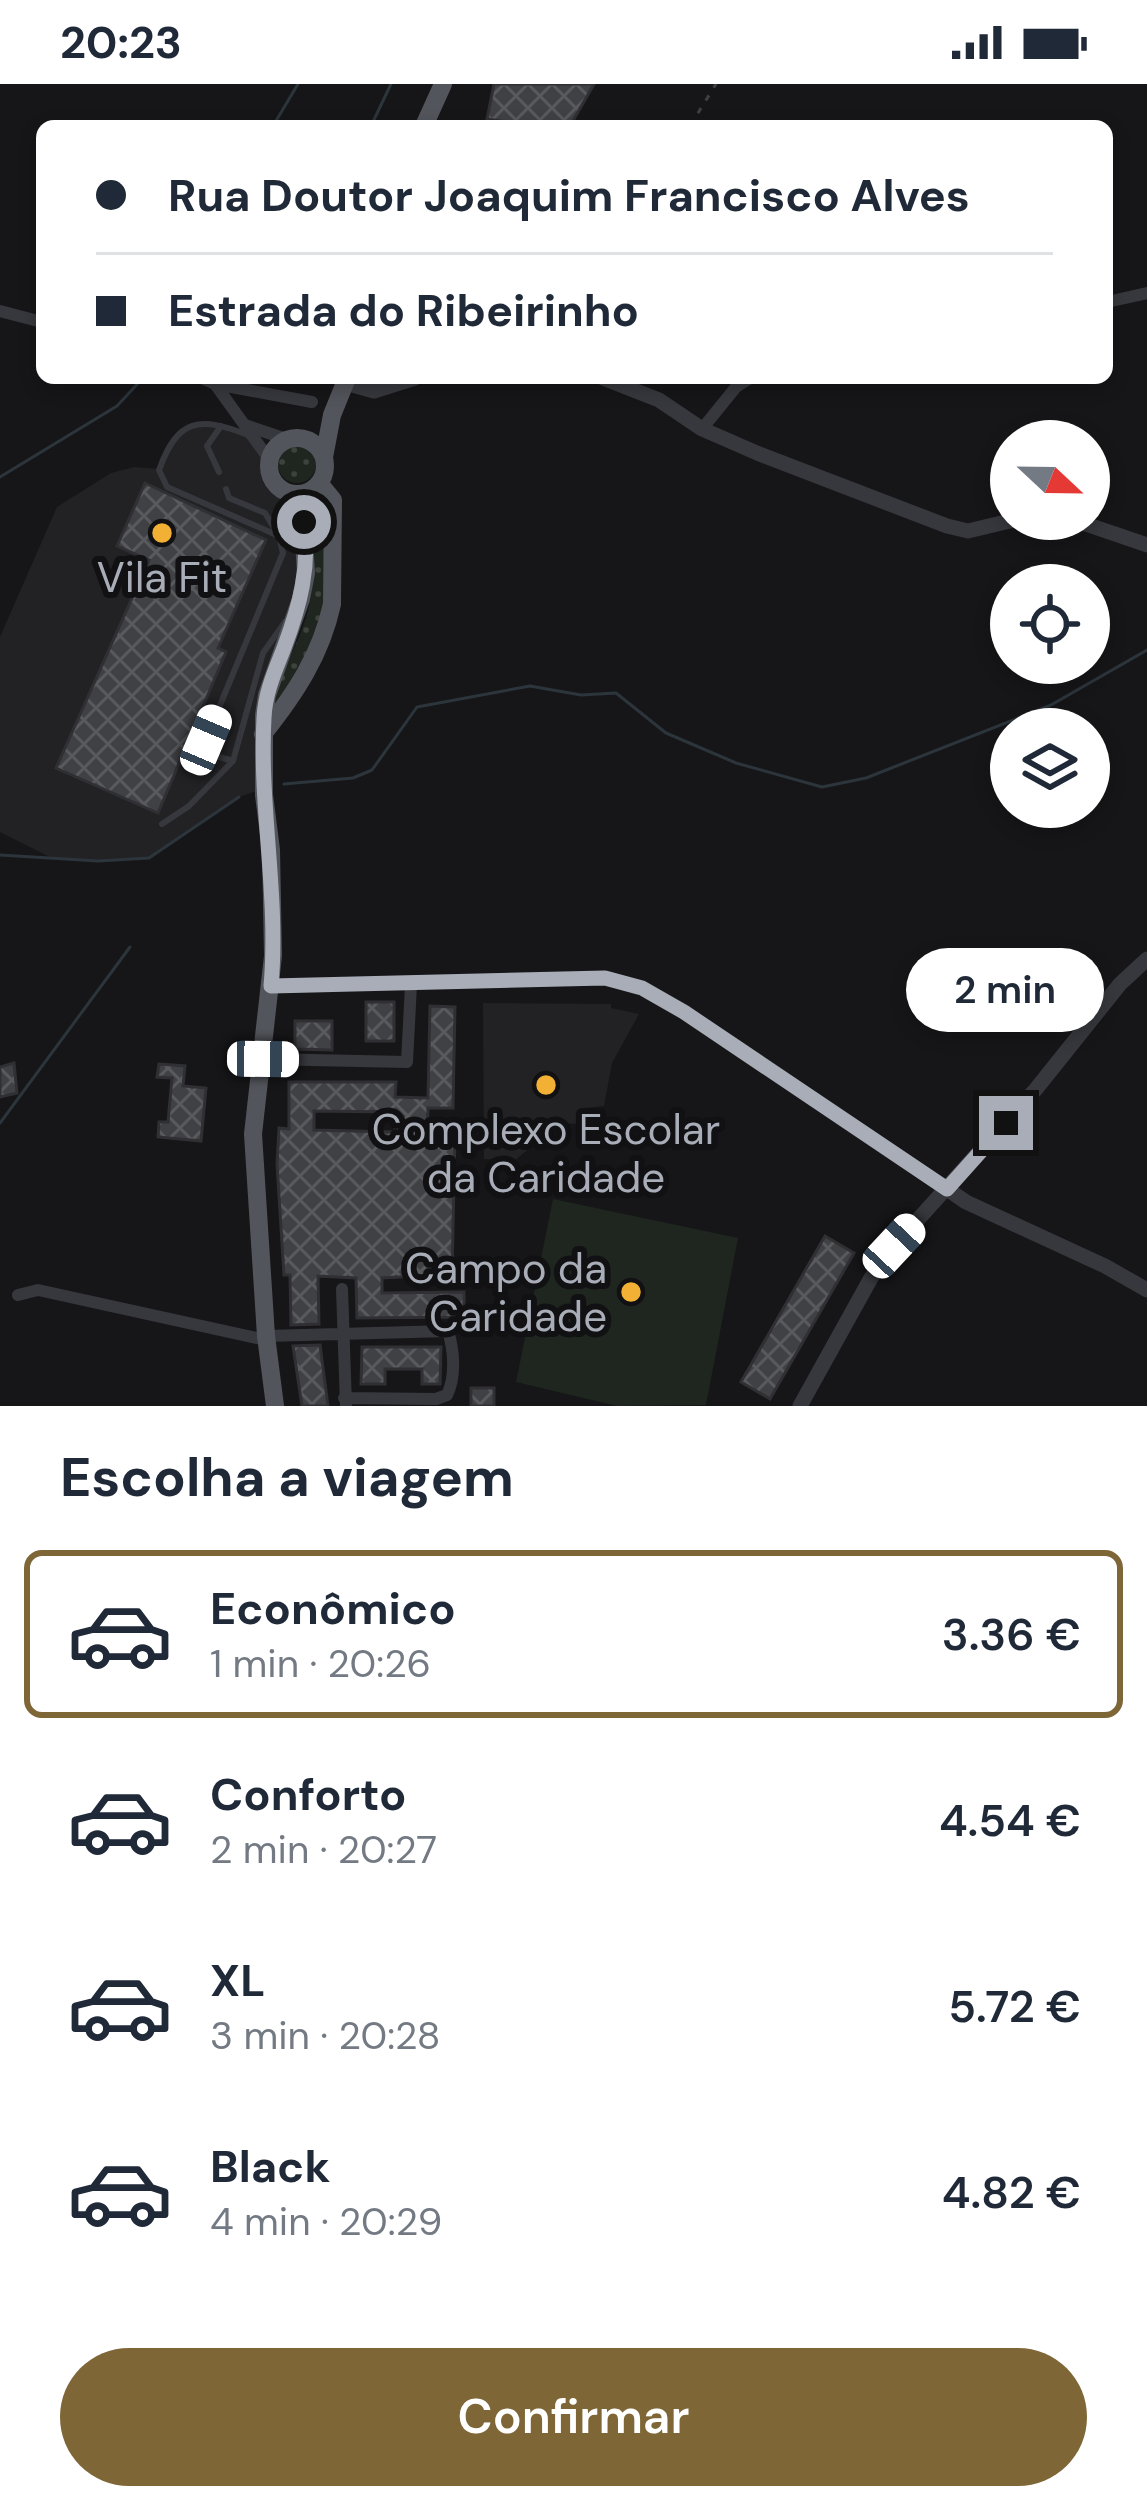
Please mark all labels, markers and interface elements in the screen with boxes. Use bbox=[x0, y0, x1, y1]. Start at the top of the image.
text: 20:23 bbox=[60, 13, 182, 72]
text: Rua Doutor Joaquim Francisco Alves bbox=[168, 166, 970, 225]
text: Estrada do Ribeirinho bbox=[168, 281, 639, 340]
north arrow bbox=[990, 420, 1110, 540]
map controls bbox=[990, 420, 1110, 828]
route start bbox=[277, 495, 331, 549]
marker: Vila Fit bbox=[149, 520, 175, 546]
place label: Vila Fit bbox=[97, 550, 227, 605]
button: locate bbox=[990, 564, 1110, 684]
car bbox=[175, 700, 237, 780]
button: layers bbox=[990, 708, 1110, 828]
callout: 2 min bbox=[907, 949, 1105, 1033]
text: 2 min bbox=[954, 964, 1056, 1015]
car bbox=[227, 1040, 299, 1078]
marker: Complexo Escolar da Caridade bbox=[533, 1072, 559, 1098]
route end bbox=[979, 1096, 1033, 1150]
place label: Complexo Escolar da Caridade bbox=[372, 1102, 720, 1205]
car bbox=[856, 1207, 932, 1285]
place label: Campo da Caridade bbox=[405, 1241, 607, 1344]
marker: Campo da Caridade bbox=[618, 1279, 644, 1305]
text: Escolha a viagem bbox=[60, 1442, 514, 1513]
text: Econômico bbox=[210, 1579, 456, 1638]
icon: car bbox=[66, 1580, 174, 1688]
text: 3.36 € bbox=[942, 1605, 1081, 1664]
text: 1 min · 20:26 bbox=[210, 1638, 431, 1689]
text: Conforto bbox=[210, 1765, 406, 1824]
icon: car bbox=[66, 1766, 174, 1874]
text: 4.54 € bbox=[939, 1791, 1081, 1850]
text: 2 min · 20:27 bbox=[210, 1824, 437, 1875]
text: XL bbox=[210, 1951, 265, 2010]
icon: car bbox=[66, 1952, 174, 2060]
text: 5.72 € bbox=[948, 1977, 1081, 2036]
text: 3 min · 20:28 bbox=[210, 2010, 441, 2061]
text: Black bbox=[210, 2137, 330, 2196]
icon: car bbox=[66, 2138, 174, 2246]
text: 4.82 € bbox=[942, 2163, 1081, 2222]
text: 4 min · 20:29 bbox=[210, 2196, 442, 2247]
button: Confirmar bbox=[60, 2348, 1087, 2486]

